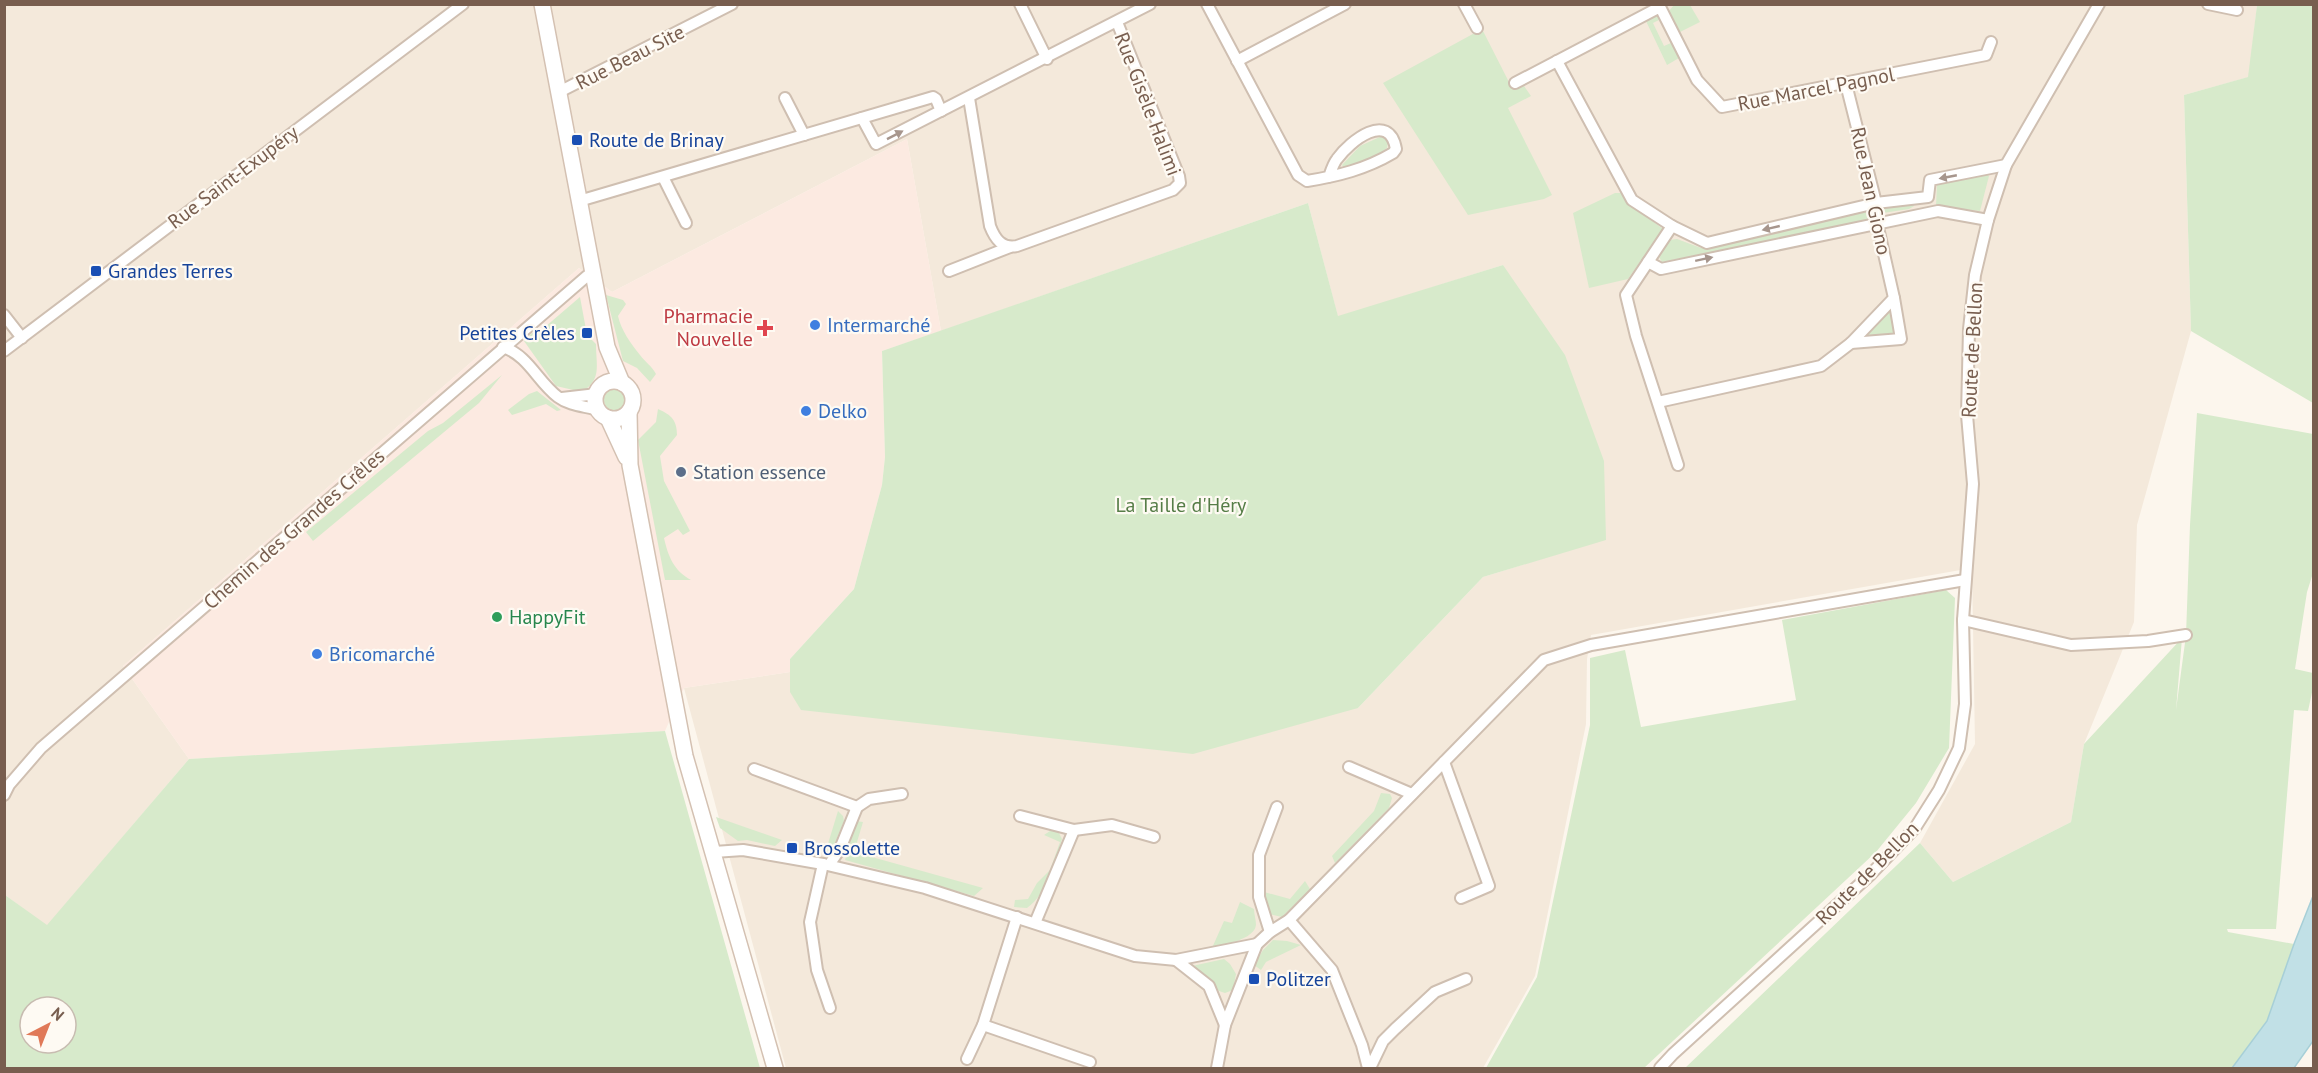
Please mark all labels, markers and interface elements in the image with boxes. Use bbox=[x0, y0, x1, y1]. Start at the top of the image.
street label: Rue Beau Site bbox=[571, 19, 689, 95]
street label: Rue Gisèle Halimi bbox=[1109, 29, 1187, 179]
street label: Rue Marcel Pagnol bbox=[1735, 61, 1897, 117]
street label: Rue Saint-Exupéry bbox=[162, 119, 304, 235]
street label: Rue Jean Giono bbox=[1845, 125, 1897, 257]
place label: Route de Brinay bbox=[589, 127, 724, 153]
one-way arrow bbox=[887, 130, 904, 139]
marker: Route de Brinay bbox=[570, 133, 584, 147]
one-way arrow bbox=[1939, 172, 1958, 182]
one-way arrow bbox=[1762, 223, 1781, 233]
one-way arrow bbox=[1695, 254, 1714, 264]
place label: Grandes Terres bbox=[108, 258, 233, 284]
marker: Grandes Terres bbox=[89, 264, 103, 278]
street label: Route de Bellon bbox=[1955, 281, 1989, 419]
place label: Pharmacie Nouvelle bbox=[663, 303, 753, 352]
place label: Intermarché bbox=[827, 312, 930, 338]
marker: Intermarché bbox=[808, 318, 822, 332]
place label: Petites Crèles bbox=[459, 320, 575, 346]
marker: Pharmacie Nouvelle bbox=[758, 321, 772, 335]
marker: Petites Crèles bbox=[580, 326, 594, 340]
place label: Delko bbox=[818, 398, 867, 424]
marker: Delko bbox=[799, 404, 813, 418]
street label: Chemin des Grandes Crêles bbox=[198, 443, 390, 615]
place label: Station essence bbox=[693, 459, 826, 485]
marker: Station essence bbox=[674, 465, 688, 479]
park label: La Taille d'Héry bbox=[1116, 492, 1247, 518]
place label: HappyFit bbox=[509, 604, 586, 630]
marker: HappyFit bbox=[490, 610, 504, 624]
place label: Bricomarché bbox=[329, 641, 435, 667]
marker: Bricomarché bbox=[310, 647, 324, 661]
street label: Route de Bellon bbox=[1810, 816, 1924, 930]
place label: Brossolette bbox=[804, 835, 900, 861]
marker: Brossolette bbox=[785, 841, 799, 855]
place label: Politzer bbox=[1266, 966, 1331, 992]
marker: Politzer bbox=[1247, 972, 1261, 986]
north arrow bbox=[18, 995, 78, 1055]
text: N bbox=[47, 1003, 69, 1025]

